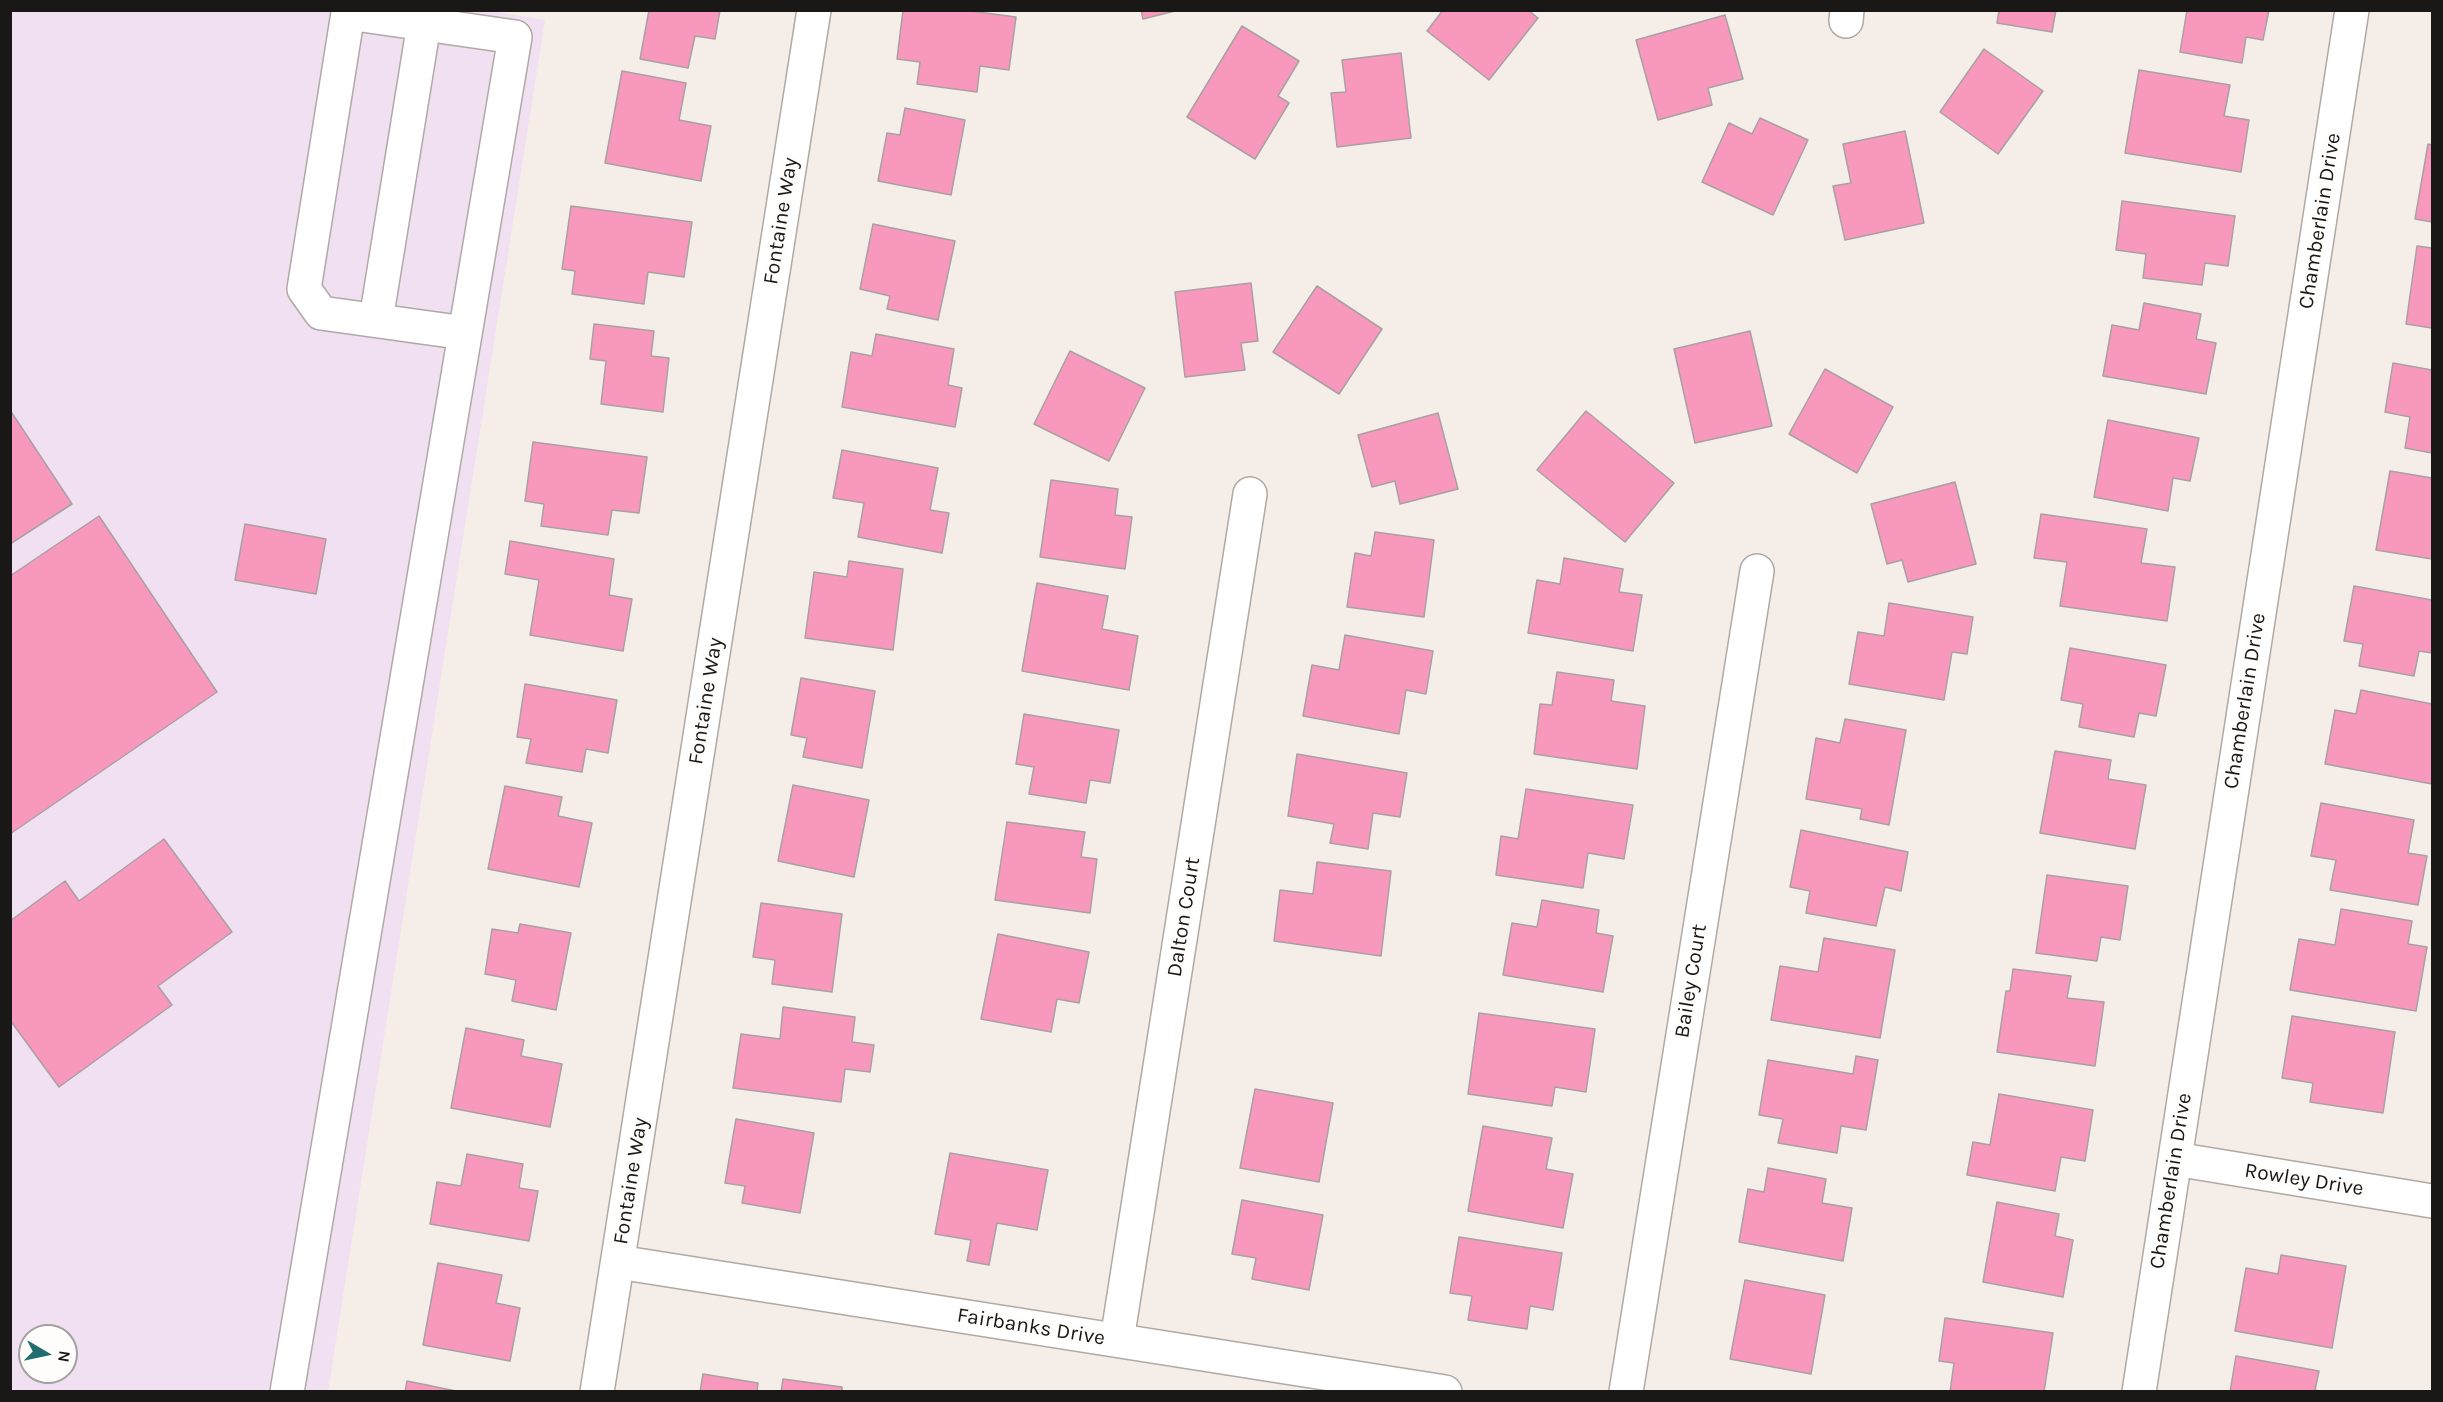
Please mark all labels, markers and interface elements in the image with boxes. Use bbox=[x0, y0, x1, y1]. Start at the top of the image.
street label: Chamberlain Drive bbox=[2294, 131, 2346, 311]
street label: Fontaine Way bbox=[759, 156, 803, 286]
street label: Chamberlain Drive bbox=[2219, 611, 2271, 791]
street label: Fontaine Way bbox=[684, 636, 728, 766]
street label: Dalton Court bbox=[1162, 855, 1206, 979]
street label: Bailey Court bbox=[1670, 922, 1712, 1040]
street label: Chamberlain Drive bbox=[2145, 1091, 2197, 1271]
street label: Fontaine Way bbox=[609, 1116, 653, 1246]
street label: Rowley Drive bbox=[2243, 1158, 2365, 1202]
street label: Fairbanks Drive bbox=[955, 1303, 1107, 1351]
north arrow bbox=[18, 1324, 78, 1384]
text: N bbox=[54, 1349, 75, 1364]

